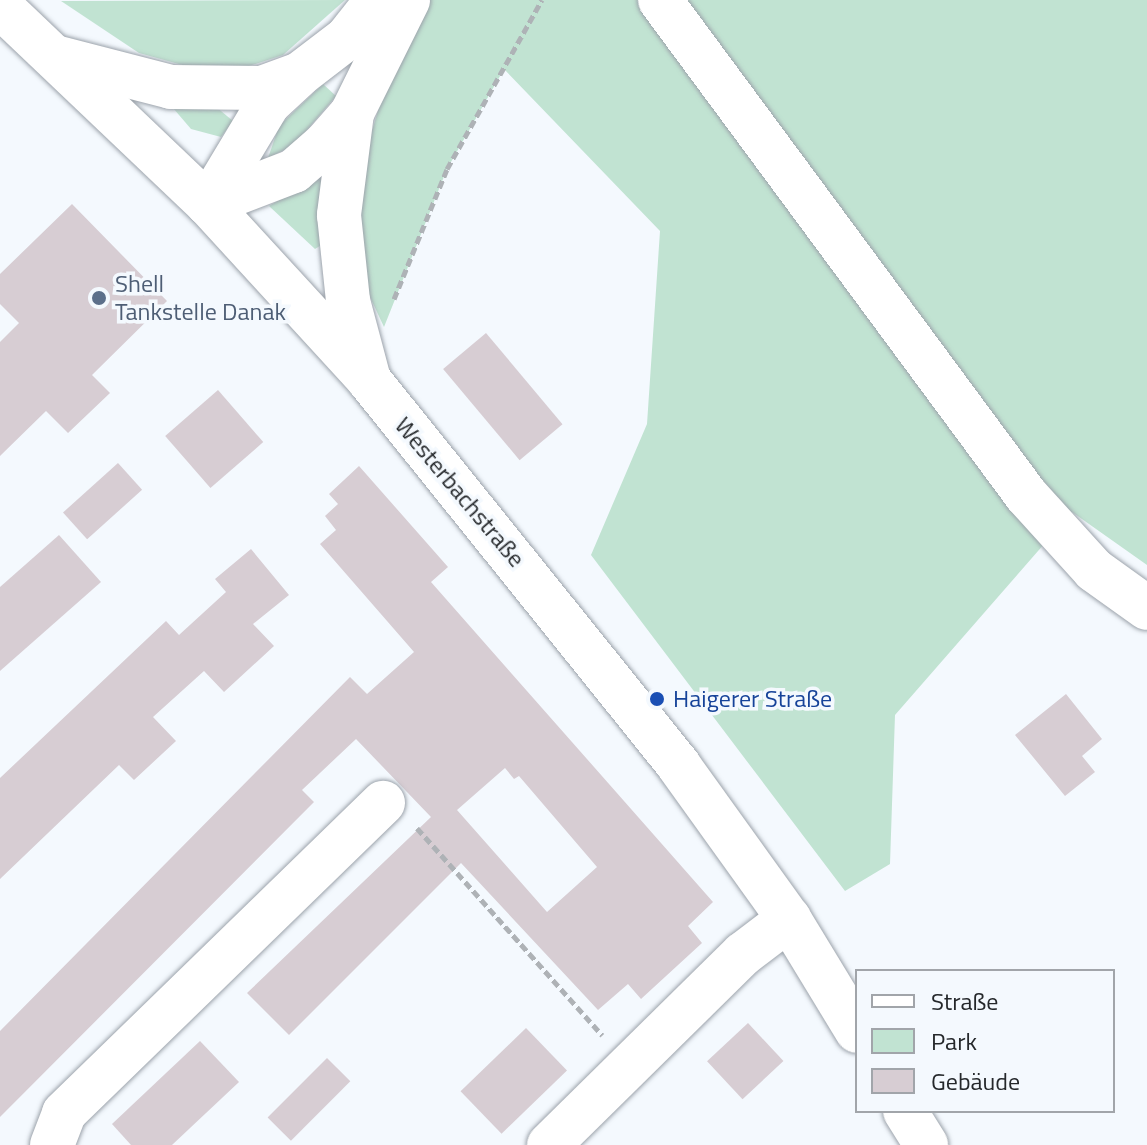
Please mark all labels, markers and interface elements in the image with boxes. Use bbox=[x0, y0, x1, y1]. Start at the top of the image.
place label: Shell Tankstelle Danak bbox=[115, 270, 286, 326]
marker: Shell Tankstelle Danak bbox=[90, 289, 108, 307]
street label: Westerbachstraße bbox=[389, 411, 531, 573]
place label: Haigerer Straße bbox=[673, 685, 832, 713]
marker: Haigerer Straße bbox=[648, 690, 666, 708]
legend bbox=[855, 969, 1115, 1113]
text: Straße bbox=[931, 983, 998, 1019]
text: Park bbox=[931, 1023, 977, 1059]
text: Gebäude bbox=[931, 1063, 1020, 1099]

